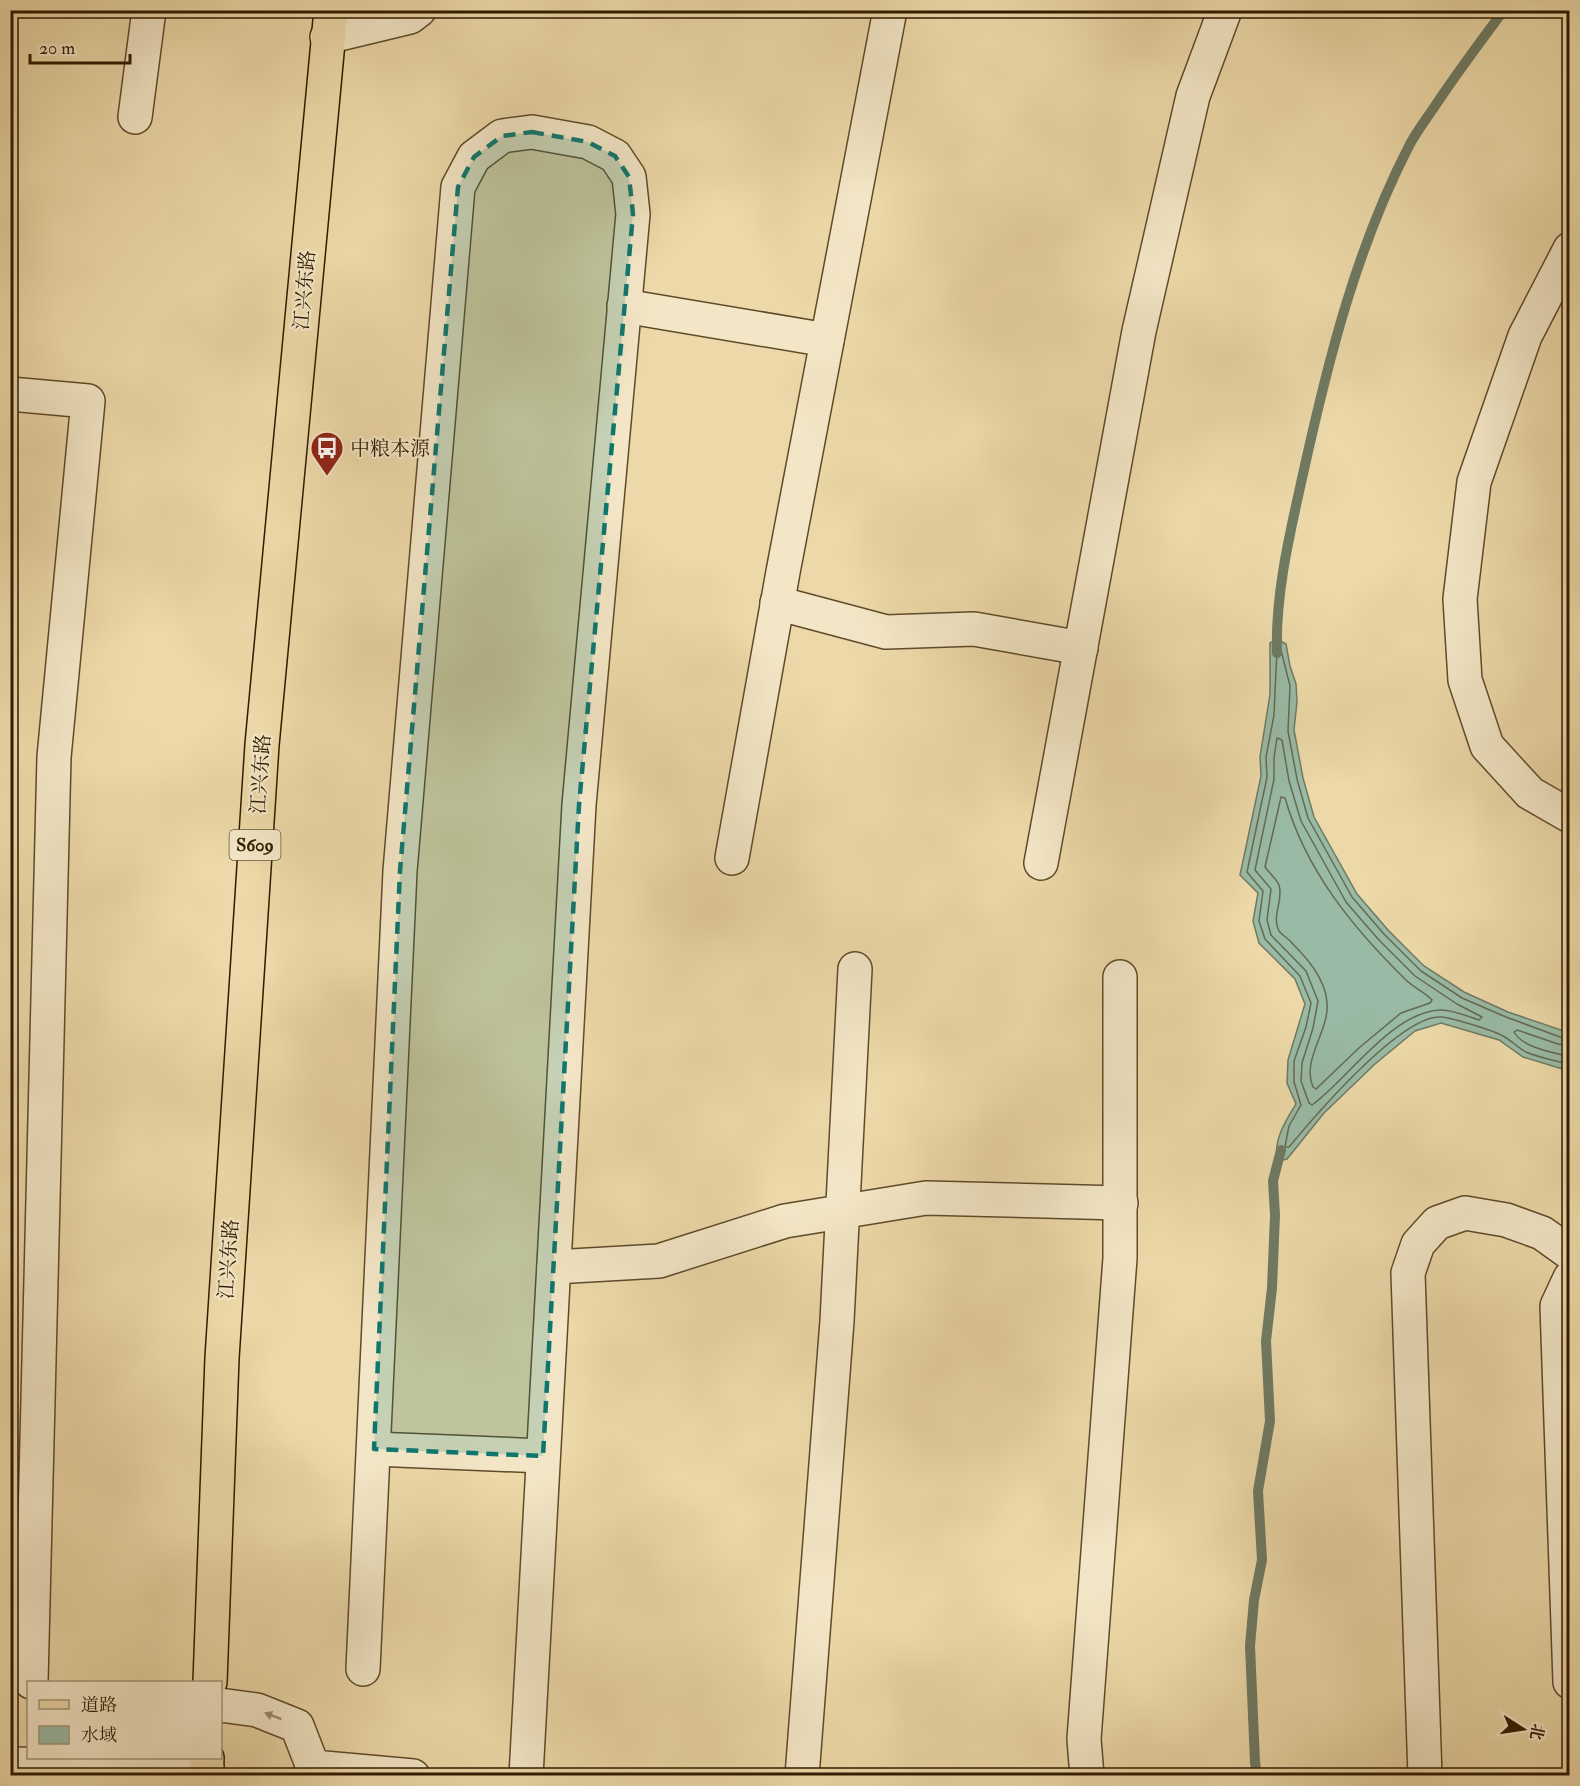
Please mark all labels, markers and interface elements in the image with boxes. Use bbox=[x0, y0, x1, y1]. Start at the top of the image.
scale bar bbox=[30, 27, 130, 65]
text: 20 m bbox=[39, 37, 75, 60]
street label: 江兴东路 bbox=[289, 249, 320, 331]
bus stop icon: 中粮本源 bbox=[309, 430, 345, 477]
place label: 中粮本源 bbox=[350, 436, 430, 461]
street label: 江兴东路 bbox=[245, 733, 276, 815]
road number: S609 bbox=[230, 830, 280, 860]
street label: 江兴东路 bbox=[213, 1218, 244, 1300]
legend bbox=[27, 1681, 222, 1759]
text: 道路 bbox=[81, 1694, 117, 1717]
north arrow bbox=[1493, 1699, 1553, 1759]
one-way arrow bbox=[264, 1711, 282, 1721]
text: 北 bbox=[1525, 1722, 1548, 1742]
text: 水域 bbox=[81, 1724, 117, 1747]

